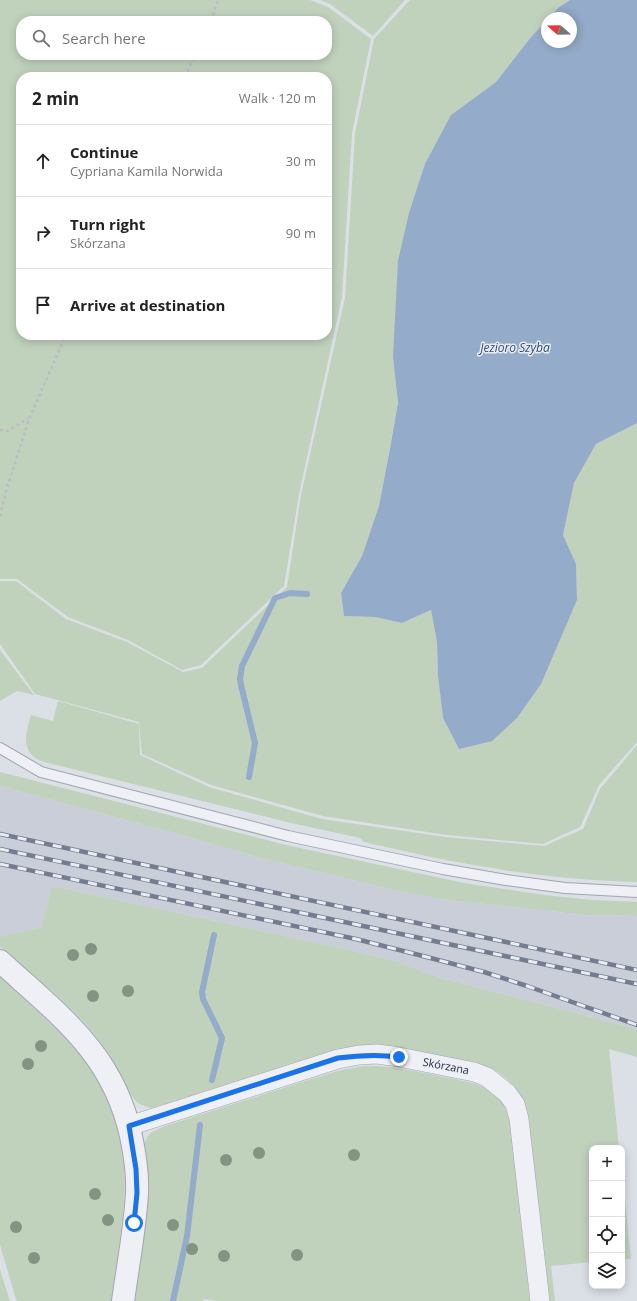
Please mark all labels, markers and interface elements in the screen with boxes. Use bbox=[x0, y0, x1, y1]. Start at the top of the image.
north arrow bbox=[541, 12, 577, 48]
search box bbox=[16, 16, 332, 60]
icon: search bbox=[30, 27, 52, 49]
text: Search here bbox=[62, 28, 146, 48]
text: 2 min bbox=[32, 87, 79, 110]
text: Walk · 120 m bbox=[239, 89, 316, 107]
text: Continue bbox=[70, 142, 138, 162]
icon: ahead bbox=[32, 150, 54, 172]
text: 30 m bbox=[286, 152, 316, 170]
text: Cypriana Kamila Norwida bbox=[70, 162, 223, 180]
text: Turn right bbox=[70, 214, 145, 234]
icon: right bbox=[32, 222, 54, 244]
text: 90 m bbox=[286, 224, 316, 242]
text: Skórzana bbox=[70, 234, 126, 252]
icon: arrive bbox=[32, 294, 54, 316]
text: Arrive at destination bbox=[70, 295, 225, 315]
water label: Jezioro Szyba bbox=[478, 339, 550, 356]
route end bbox=[390, 1048, 408, 1066]
street label: Skórzana bbox=[422, 1054, 471, 1077]
map controls bbox=[589, 1145, 625, 1289]
button: + bbox=[589, 1145, 625, 1181]
button: − bbox=[589, 1181, 625, 1217]
route start bbox=[125, 1214, 143, 1232]
button: locate bbox=[589, 1217, 625, 1253]
button: layers bbox=[589, 1253, 625, 1289]

